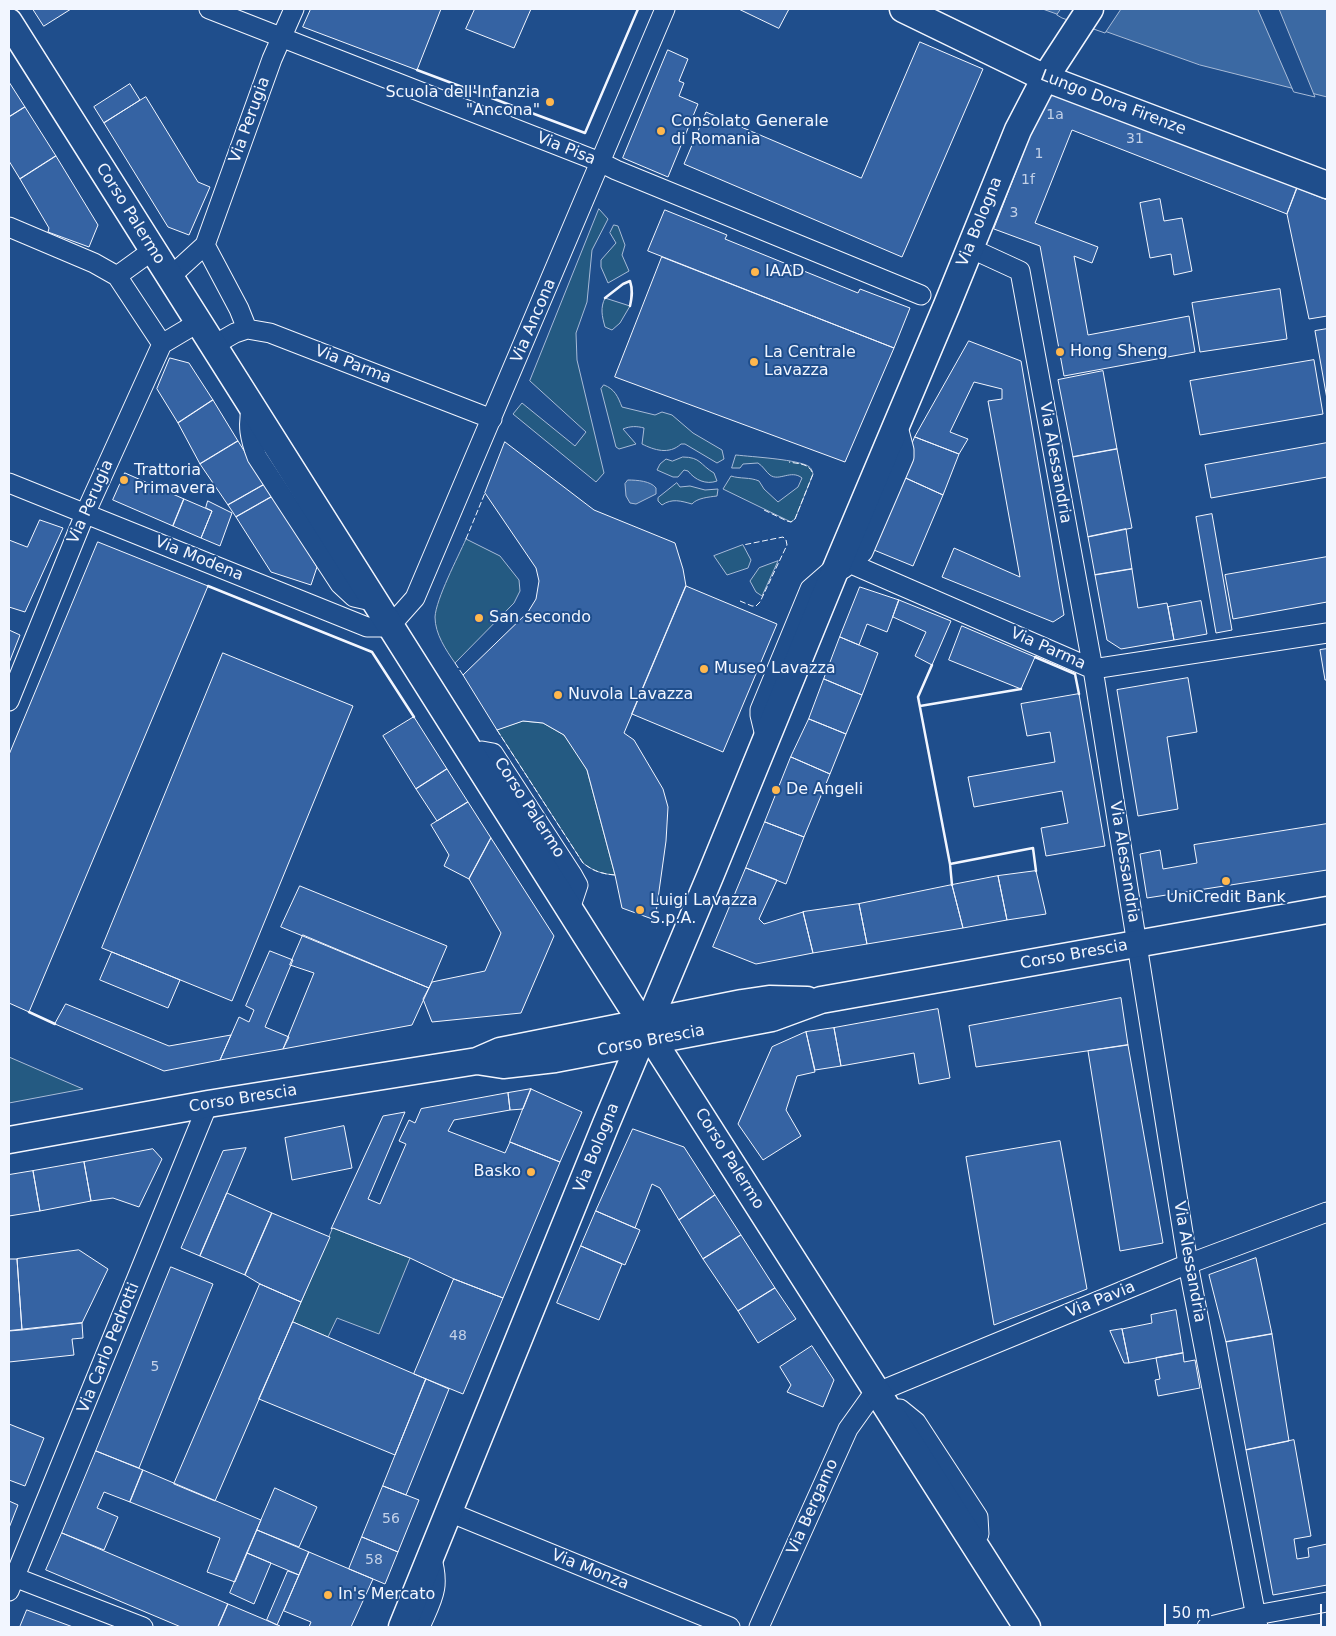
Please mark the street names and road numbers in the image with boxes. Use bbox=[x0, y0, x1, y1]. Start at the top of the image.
street label: Lungo Dora Firenze bbox=[1037, 66, 1189, 140]
street label: Via Perugia bbox=[226, 74, 274, 166]
street label: Via Pisa bbox=[534, 129, 598, 169]
street label: Corso Palermo bbox=[91, 160, 169, 268]
street label: Via Bologna bbox=[953, 174, 1007, 270]
street label: Via Ancona bbox=[508, 276, 560, 366]
street label: Via Parma bbox=[312, 342, 394, 388]
street label: Via Alessandria bbox=[1035, 401, 1075, 525]
street label: Via Perugia bbox=[64, 457, 118, 547]
street label: Via Modena bbox=[152, 533, 246, 585]
street label: Via Parma bbox=[1007, 624, 1089, 674]
street label: Corso Palermo bbox=[490, 754, 568, 862]
street label: Via Alessandria bbox=[1105, 800, 1143, 924]
street label: Corso Brescia bbox=[1019, 936, 1129, 974]
street label: Corso Brescia bbox=[596, 1021, 706, 1061]
street label: Corso Brescia bbox=[188, 1081, 298, 1117]
street label: Via Bologna bbox=[570, 1100, 624, 1196]
street label: Corso Palermo bbox=[690, 1105, 768, 1213]
street label: Via Alessandria bbox=[1169, 1200, 1209, 1324]
street label: Via Pavia bbox=[1064, 1278, 1138, 1322]
street label: Via Carlo Pedrotti bbox=[74, 1280, 144, 1416]
street label: Via Bergamo bbox=[783, 1456, 843, 1558]
street label: Via Monza bbox=[548, 1546, 632, 1594]

